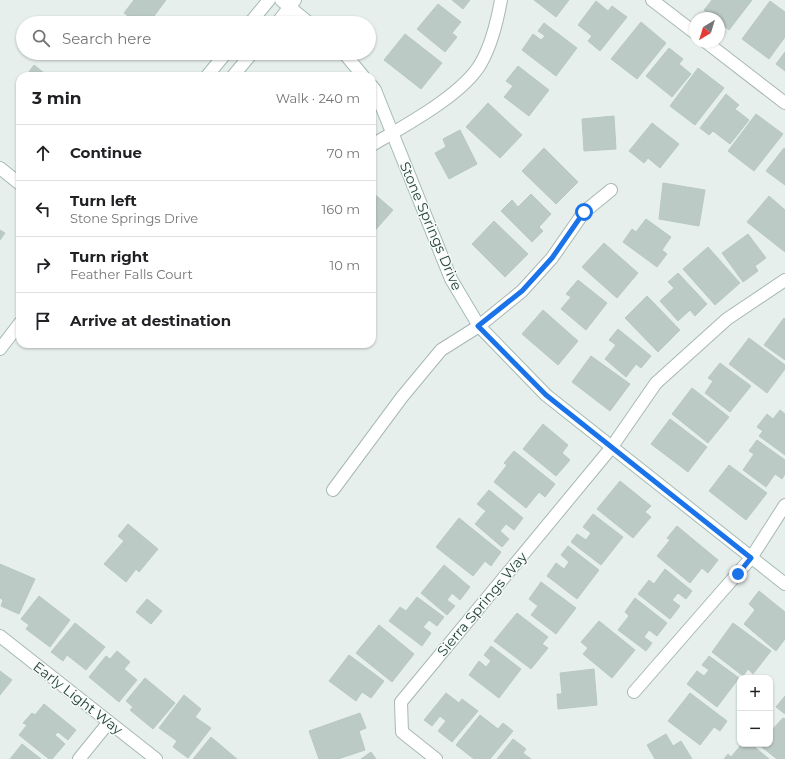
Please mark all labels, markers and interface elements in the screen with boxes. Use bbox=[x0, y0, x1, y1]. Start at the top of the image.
north arrow bbox=[689, 12, 725, 48]
search box bbox=[16, 16, 376, 60]
icon: search bbox=[30, 27, 52, 49]
text: Search here bbox=[62, 29, 151, 48]
text: 3 min bbox=[32, 88, 82, 108]
text: Walk · 240 m bbox=[276, 90, 360, 106]
icon: ahead bbox=[32, 142, 54, 164]
text: Continue bbox=[70, 143, 142, 162]
text: 70 m bbox=[327, 145, 360, 161]
street label: Stone Springs Drive bbox=[396, 159, 466, 293]
text: Turn left bbox=[70, 191, 137, 210]
icon: left bbox=[32, 198, 54, 220]
text: 160 m bbox=[322, 201, 360, 217]
route start bbox=[575, 203, 593, 221]
text: Stone Springs Drive bbox=[70, 210, 198, 226]
text: Turn right bbox=[70, 247, 149, 266]
icon: right bbox=[32, 254, 54, 276]
text: 10 m bbox=[330, 257, 360, 273]
text: Feather Falls Court bbox=[70, 266, 193, 282]
icon: arrive bbox=[32, 310, 54, 332]
text: Arrive at destination bbox=[70, 311, 231, 330]
street label: Sierra Springs Way bbox=[433, 548, 531, 660]
route end bbox=[729, 565, 747, 583]
street label: Early Light Way bbox=[30, 657, 127, 739]
map controls bbox=[737, 675, 773, 747]
button: + bbox=[737, 675, 773, 711]
button: − bbox=[737, 711, 773, 747]

